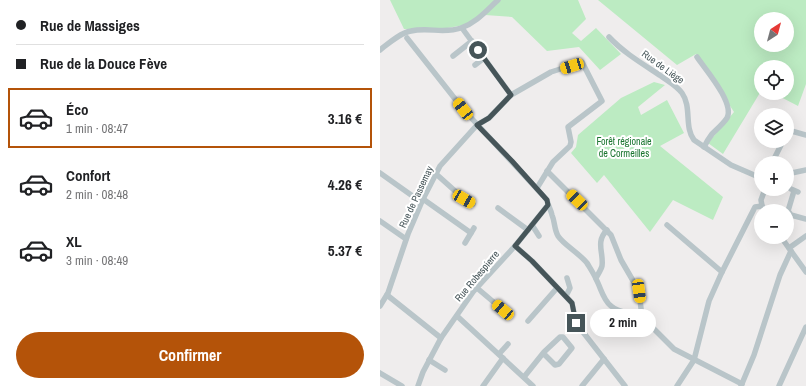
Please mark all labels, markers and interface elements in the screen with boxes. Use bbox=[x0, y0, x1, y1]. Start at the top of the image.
north arrow bbox=[754, 12, 794, 52]
map controls bbox=[754, 12, 794, 244]
text: Rue de Massiges bbox=[40, 15, 140, 36]
route start bbox=[469, 41, 487, 59]
street label: Rue de Liège bbox=[639, 47, 687, 87]
text: Rue de la Douce Fève bbox=[40, 53, 167, 74]
car bbox=[559, 57, 585, 75]
button: locate bbox=[754, 60, 794, 100]
car bbox=[451, 96, 475, 122]
text: Éco bbox=[66, 99, 89, 120]
icon: car bbox=[18, 100, 54, 136]
text: 3.16 € bbox=[328, 108, 362, 129]
button: layers bbox=[754, 108, 794, 148]
text: 1 min · 08:47 bbox=[66, 120, 128, 137]
park label: Forêt régionale de Cormeilles bbox=[596, 135, 652, 160]
button: + bbox=[754, 156, 794, 196]
street label: Rue de Passemay bbox=[396, 163, 436, 230]
text: Confort bbox=[66, 165, 110, 186]
icon: car bbox=[18, 166, 54, 202]
text: 4.26 € bbox=[328, 174, 362, 195]
text: 2 min · 08:48 bbox=[66, 186, 128, 203]
car bbox=[564, 187, 590, 213]
car bbox=[451, 188, 477, 210]
button: − bbox=[754, 204, 794, 244]
text: XL bbox=[66, 231, 82, 252]
icon: car bbox=[18, 232, 54, 268]
text: 5.37 € bbox=[328, 240, 362, 261]
street label: Rue Robespierre bbox=[452, 248, 502, 304]
text: 3 min · 08:49 bbox=[66, 252, 128, 269]
car bbox=[631, 278, 647, 304]
car bbox=[490, 298, 516, 322]
callout: 2 min bbox=[590, 309, 656, 337]
route end bbox=[567, 314, 585, 332]
text: 2 min bbox=[609, 314, 637, 331]
button: Confirmer bbox=[16, 332, 364, 378]

